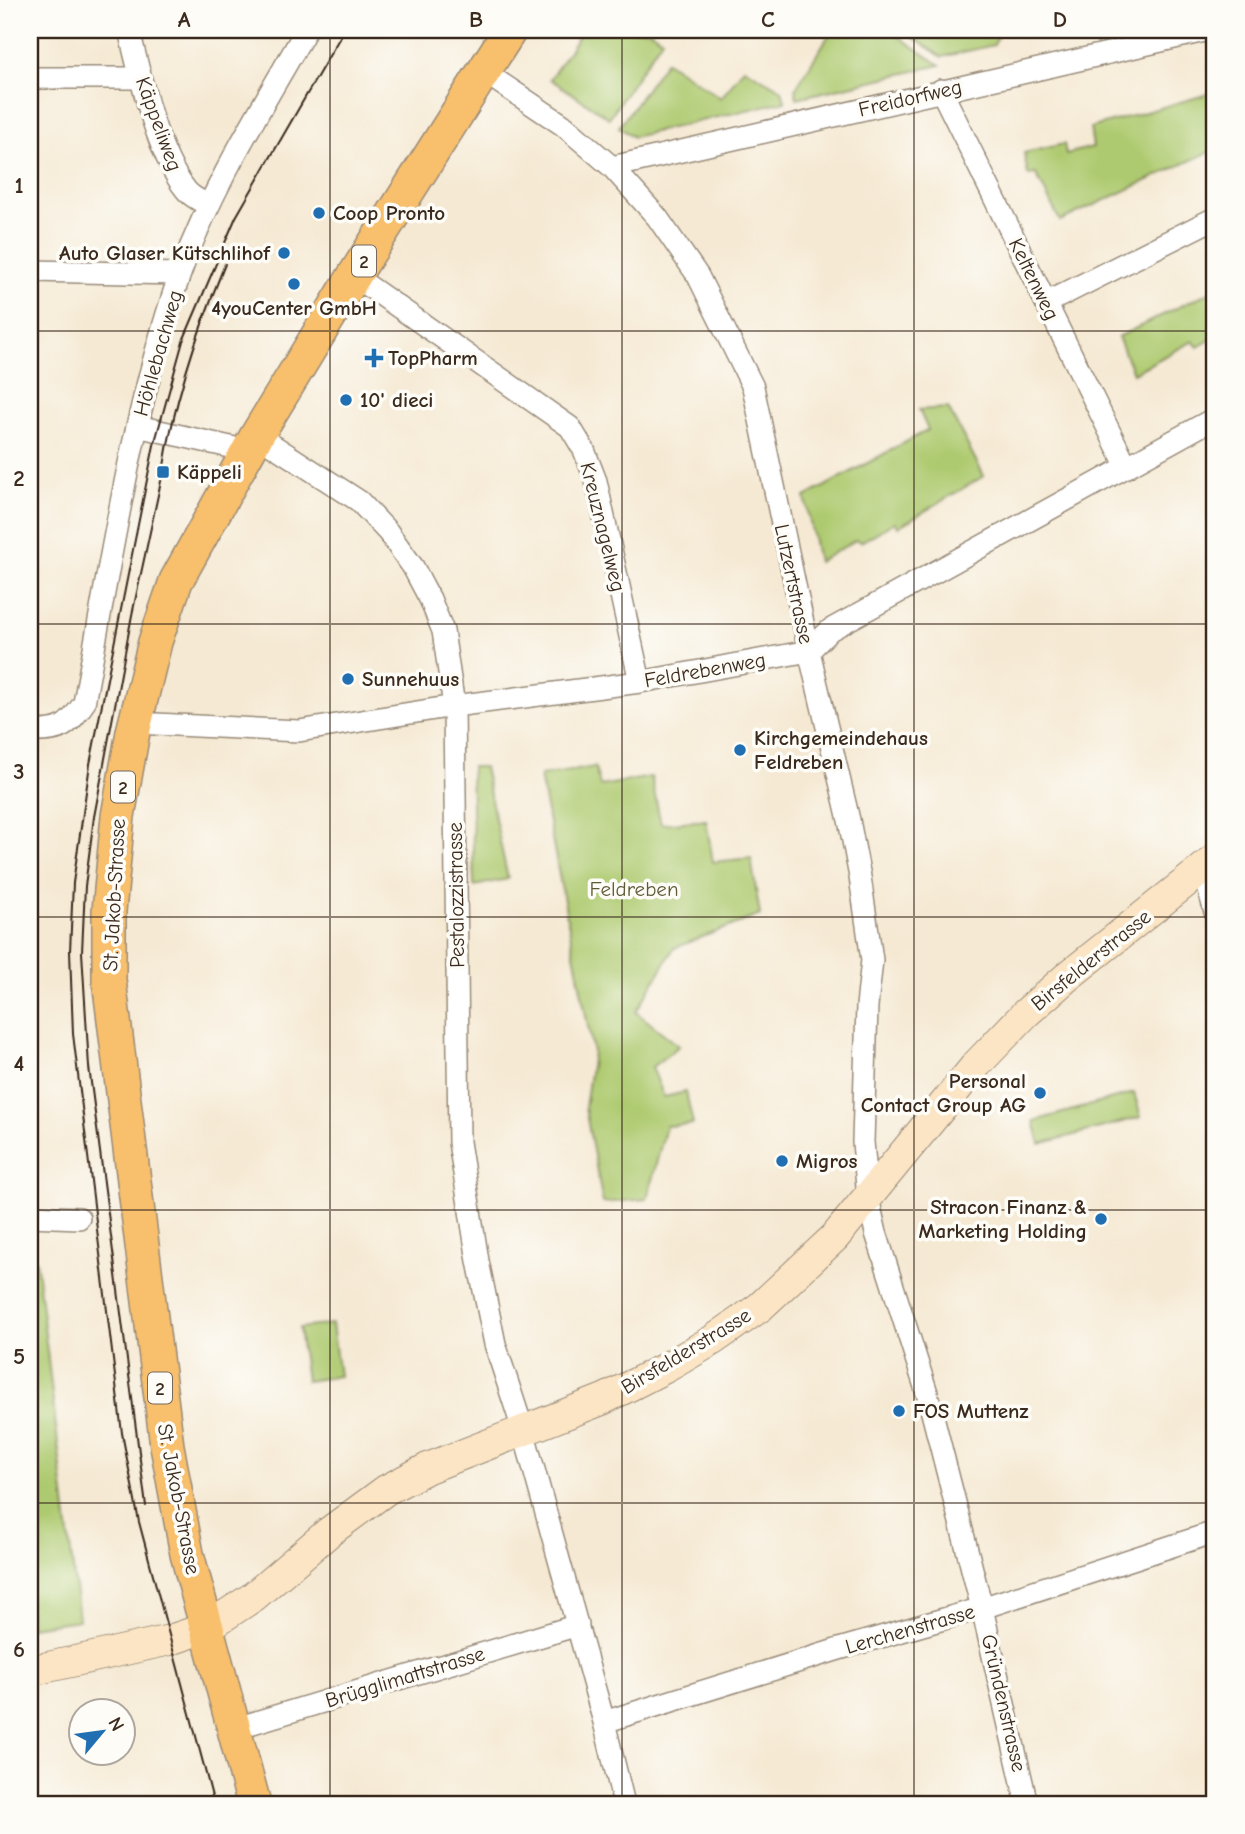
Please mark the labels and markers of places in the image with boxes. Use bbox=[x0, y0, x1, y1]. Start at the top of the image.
place label: Coop Pronto bbox=[333, 201, 445, 225]
marker: Coop Pronto bbox=[311, 205, 327, 221]
place label: Auto Glaser Kütschlihof bbox=[59, 241, 271, 265]
marker: Auto Glaser Kütschlihof bbox=[276, 245, 292, 261]
marker: 4youCenter GmbH bbox=[286, 276, 302, 292]
place label: 4youCenter GmbH bbox=[211, 296, 377, 320]
place label: TopPharm bbox=[388, 346, 478, 370]
marker: TopPharm bbox=[366, 350, 382, 366]
place label: 10' dieci bbox=[360, 388, 433, 412]
marker: 10' dieci bbox=[338, 392, 354, 408]
place label: Käppeli bbox=[177, 460, 242, 484]
marker: Käppeli bbox=[155, 464, 171, 480]
place label: Sunnehuus bbox=[362, 667, 459, 691]
marker: Sunnehuus bbox=[340, 671, 356, 687]
place label: Kirchgemeindehaus Feldreben bbox=[754, 726, 928, 774]
marker: Kirchgemeindehaus Feldreben bbox=[732, 742, 748, 758]
place label: Personal Contact Group AG bbox=[861, 1069, 1026, 1117]
marker: Personal Contact Group AG bbox=[1032, 1085, 1048, 1101]
place label: Migros bbox=[796, 1149, 858, 1173]
marker: Migros bbox=[774, 1153, 790, 1169]
place label: Stracon Finanz & Marketing Holding bbox=[919, 1195, 1087, 1243]
marker: Stracon Finanz & Marketing Holding bbox=[1093, 1211, 1109, 1227]
place label: FOS Muttenz bbox=[913, 1399, 1029, 1423]
marker: FOS Muttenz bbox=[891, 1403, 907, 1419]

